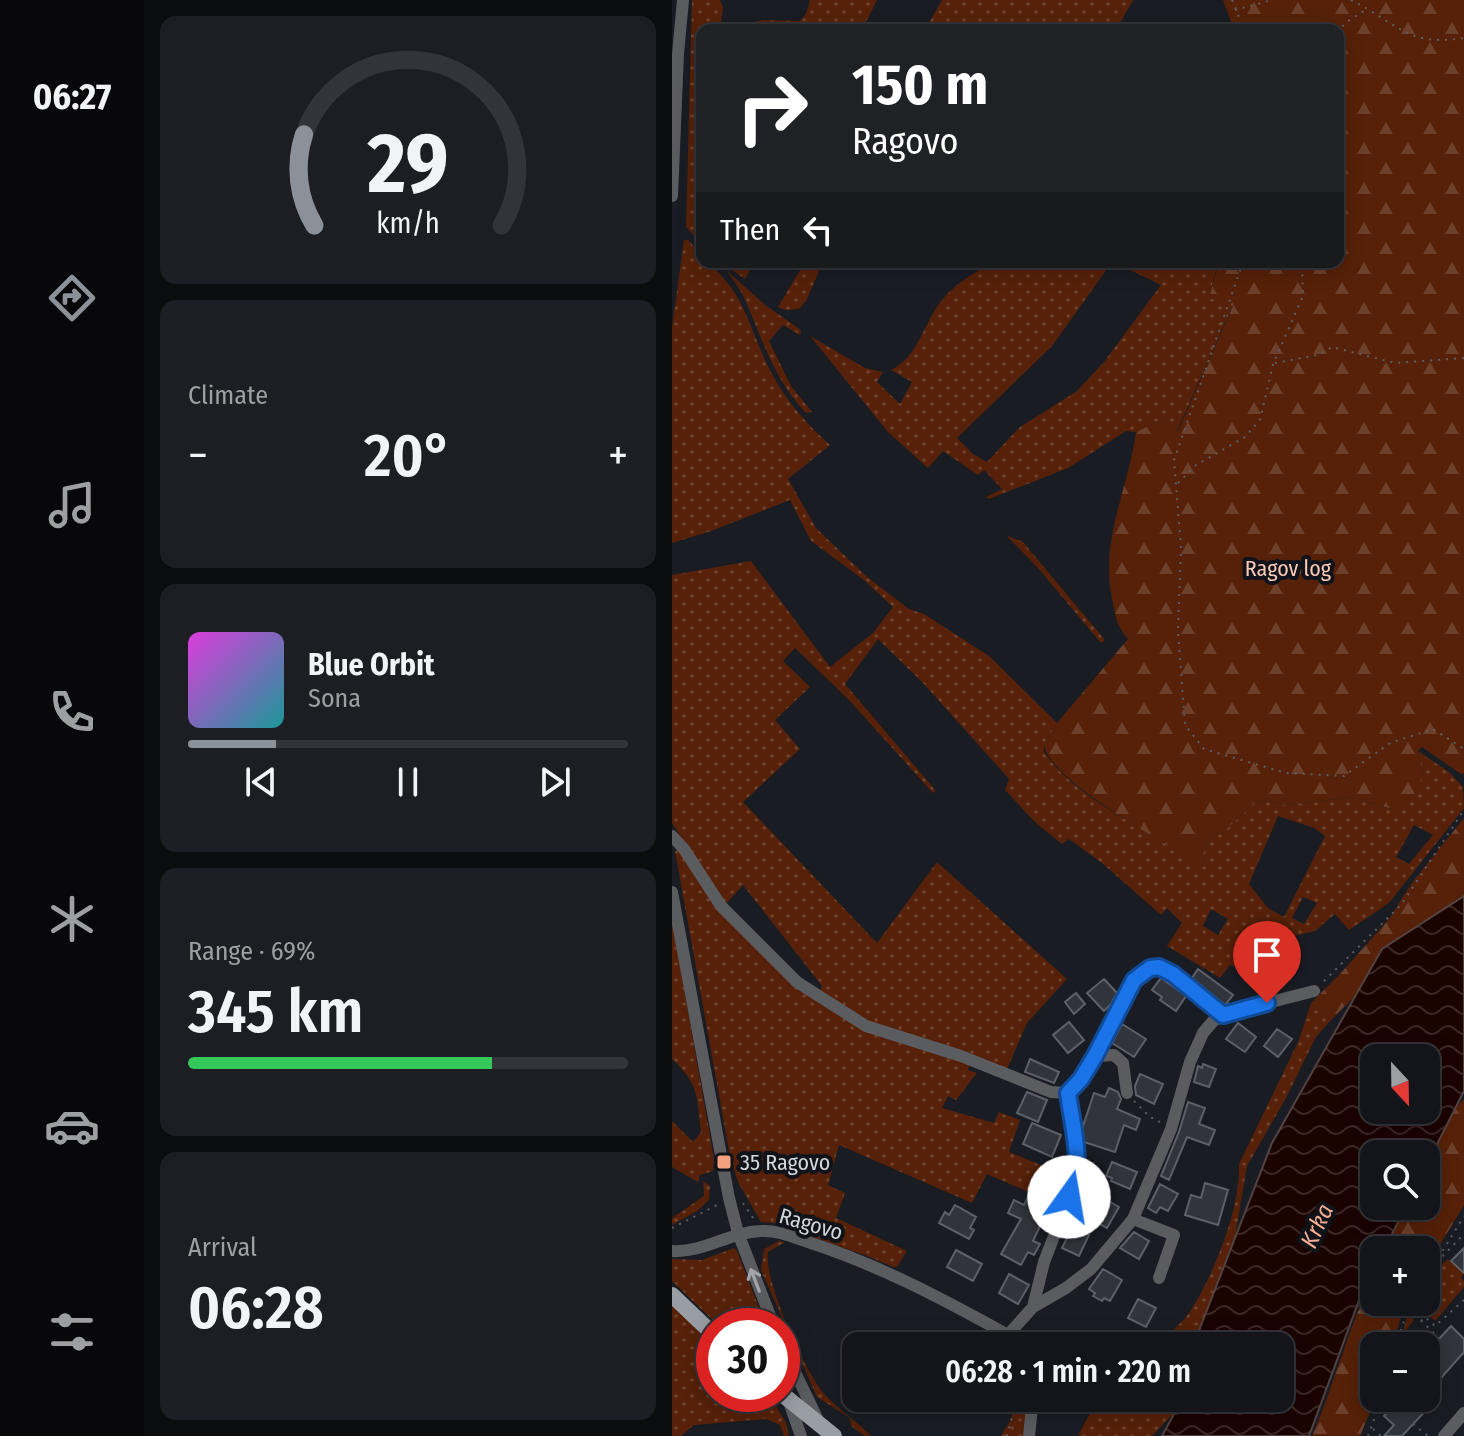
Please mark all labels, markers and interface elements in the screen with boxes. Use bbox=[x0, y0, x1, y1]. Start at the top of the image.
text: 150 m bbox=[852, 52, 988, 119]
icon: right bbox=[720, 56, 824, 160]
text: 06:27 bbox=[33, 75, 111, 119]
text: 29 bbox=[366, 114, 449, 214]
text: Ragovo bbox=[852, 120, 959, 164]
text: km/h bbox=[376, 206, 440, 241]
icon: left bbox=[796, 208, 840, 252]
text: Then bbox=[720, 212, 780, 248]
icon: directions bbox=[44, 270, 100, 326]
text: Climate bbox=[188, 380, 268, 411]
text: 20° bbox=[364, 420, 452, 492]
text: − bbox=[188, 429, 208, 482]
text: + bbox=[608, 429, 628, 482]
icon: music bbox=[44, 477, 100, 533]
park label: Ragov log bbox=[1245, 555, 1332, 582]
text: Blue Orbit bbox=[308, 647, 434, 683]
text: Sona bbox=[308, 683, 361, 714]
icon: phone bbox=[44, 684, 100, 740]
icon: previous bbox=[239, 760, 283, 804]
icon: pause bbox=[386, 760, 430, 804]
icon: next bbox=[533, 760, 577, 804]
icon: climate bbox=[44, 891, 100, 947]
pin bbox=[1233, 921, 1301, 1003]
icon: arrive bbox=[1245, 933, 1289, 977]
text: Range · 69% bbox=[188, 936, 315, 967]
text: 345 km bbox=[188, 976, 363, 1048]
north arrow bbox=[1360, 1044, 1440, 1124]
map controls bbox=[1360, 1044, 1440, 1412]
icon: car bbox=[44, 1098, 100, 1154]
button: search bbox=[1360, 1140, 1440, 1220]
place label: 35 Ragovo bbox=[740, 1149, 830, 1176]
marker: 35 Ragovo bbox=[715, 1153, 733, 1171]
position arrow bbox=[1027, 1155, 1111, 1239]
water label: Krka bbox=[1295, 1200, 1339, 1252]
street label: Ragovo bbox=[776, 1202, 846, 1246]
text: Arrival bbox=[188, 1232, 257, 1263]
button: + bbox=[1360, 1236, 1440, 1316]
one-way arrow bbox=[747, 1268, 761, 1293]
text: 06:28 bbox=[188, 1272, 324, 1344]
icon: filters bbox=[44, 1304, 100, 1360]
speed limit sign: 30 bbox=[696, 1308, 800, 1412]
button: − bbox=[1360, 1332, 1440, 1412]
text: 06:28 · 1 min · 220 m bbox=[945, 1354, 1191, 1390]

